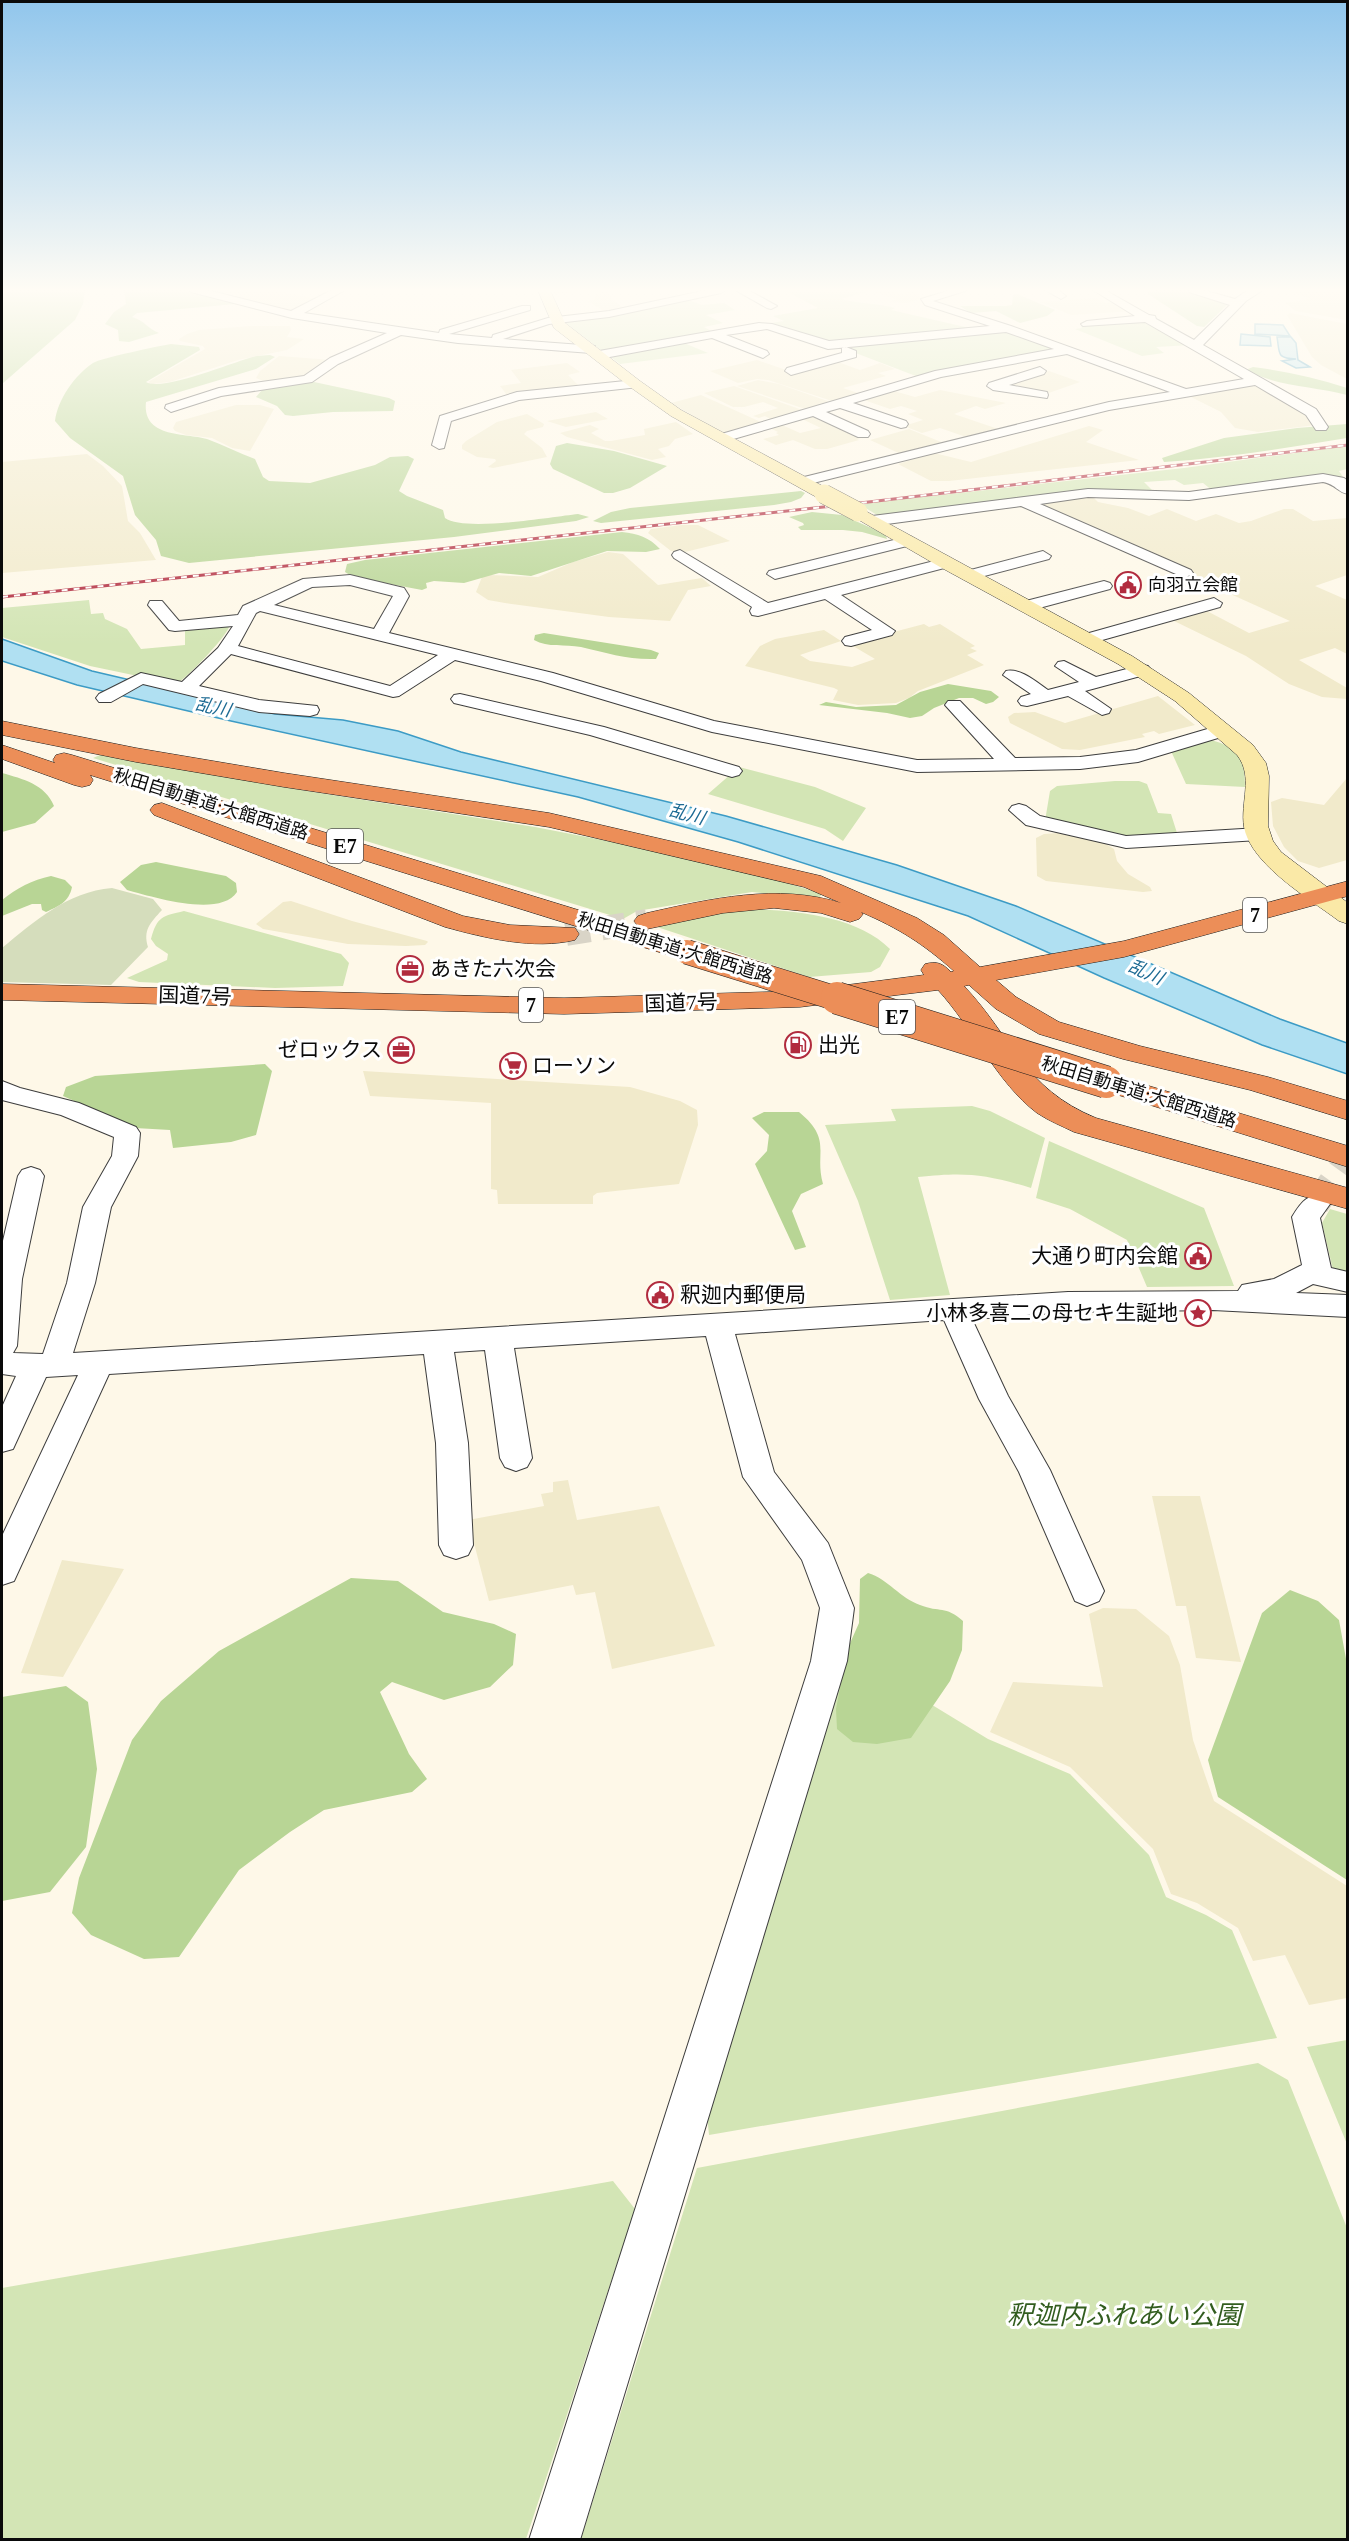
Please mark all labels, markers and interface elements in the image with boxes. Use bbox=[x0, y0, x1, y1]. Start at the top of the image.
public building icon: 向羽立会館 bbox=[1113, 570, 1143, 600]
place label: 向羽立会館 bbox=[1148, 575, 1238, 595]
water label: 乱川 bbox=[193, 693, 235, 721]
street label: 秋田自動車道;大館西道路 bbox=[111, 765, 311, 843]
water label: 乱川 bbox=[667, 800, 709, 829]
road number: E7 bbox=[327, 829, 363, 863]
road number: 7 bbox=[1243, 898, 1267, 932]
street label: 秋田自動車道;大館西道路 bbox=[575, 909, 775, 987]
office icon: あきた六次会 bbox=[395, 954, 425, 984]
water label: 乱川 bbox=[1125, 956, 1168, 989]
place label: あきた六次会 bbox=[430, 957, 556, 981]
street label: 国道7号 bbox=[158, 983, 232, 1009]
road number: 7 bbox=[519, 988, 543, 1022]
street label: 国道7号 bbox=[644, 990, 718, 1016]
road number: E7 bbox=[879, 1000, 915, 1034]
fuel station icon: 出光 bbox=[783, 1030, 813, 1060]
place label: 出光 bbox=[818, 1033, 860, 1057]
office icon: ゼロックス bbox=[386, 1035, 416, 1065]
place label: ゼロックス bbox=[278, 1038, 382, 1062]
supermarket icon: ローソン bbox=[498, 1051, 528, 1081]
street label: 秋田自動車道;大館西道路 bbox=[1039, 1053, 1239, 1131]
place label: ローソン bbox=[532, 1054, 616, 1078]
public building icon: 大通り町内会館 bbox=[1183, 1241, 1213, 1271]
place label: 大通り町内会館 bbox=[1031, 1244, 1178, 1268]
public building icon: 釈迦内郵便局 bbox=[645, 1280, 675, 1310]
place label: 釈迦内郵便局 bbox=[680, 1283, 806, 1307]
place icon: 小林多喜二の母セキ生誕地 bbox=[1183, 1298, 1213, 1328]
place label: 小林多喜二の母セキ生誕地 bbox=[926, 1301, 1178, 1325]
park label: 釈迦内ふれあい公園 bbox=[1007, 2301, 1245, 2330]

